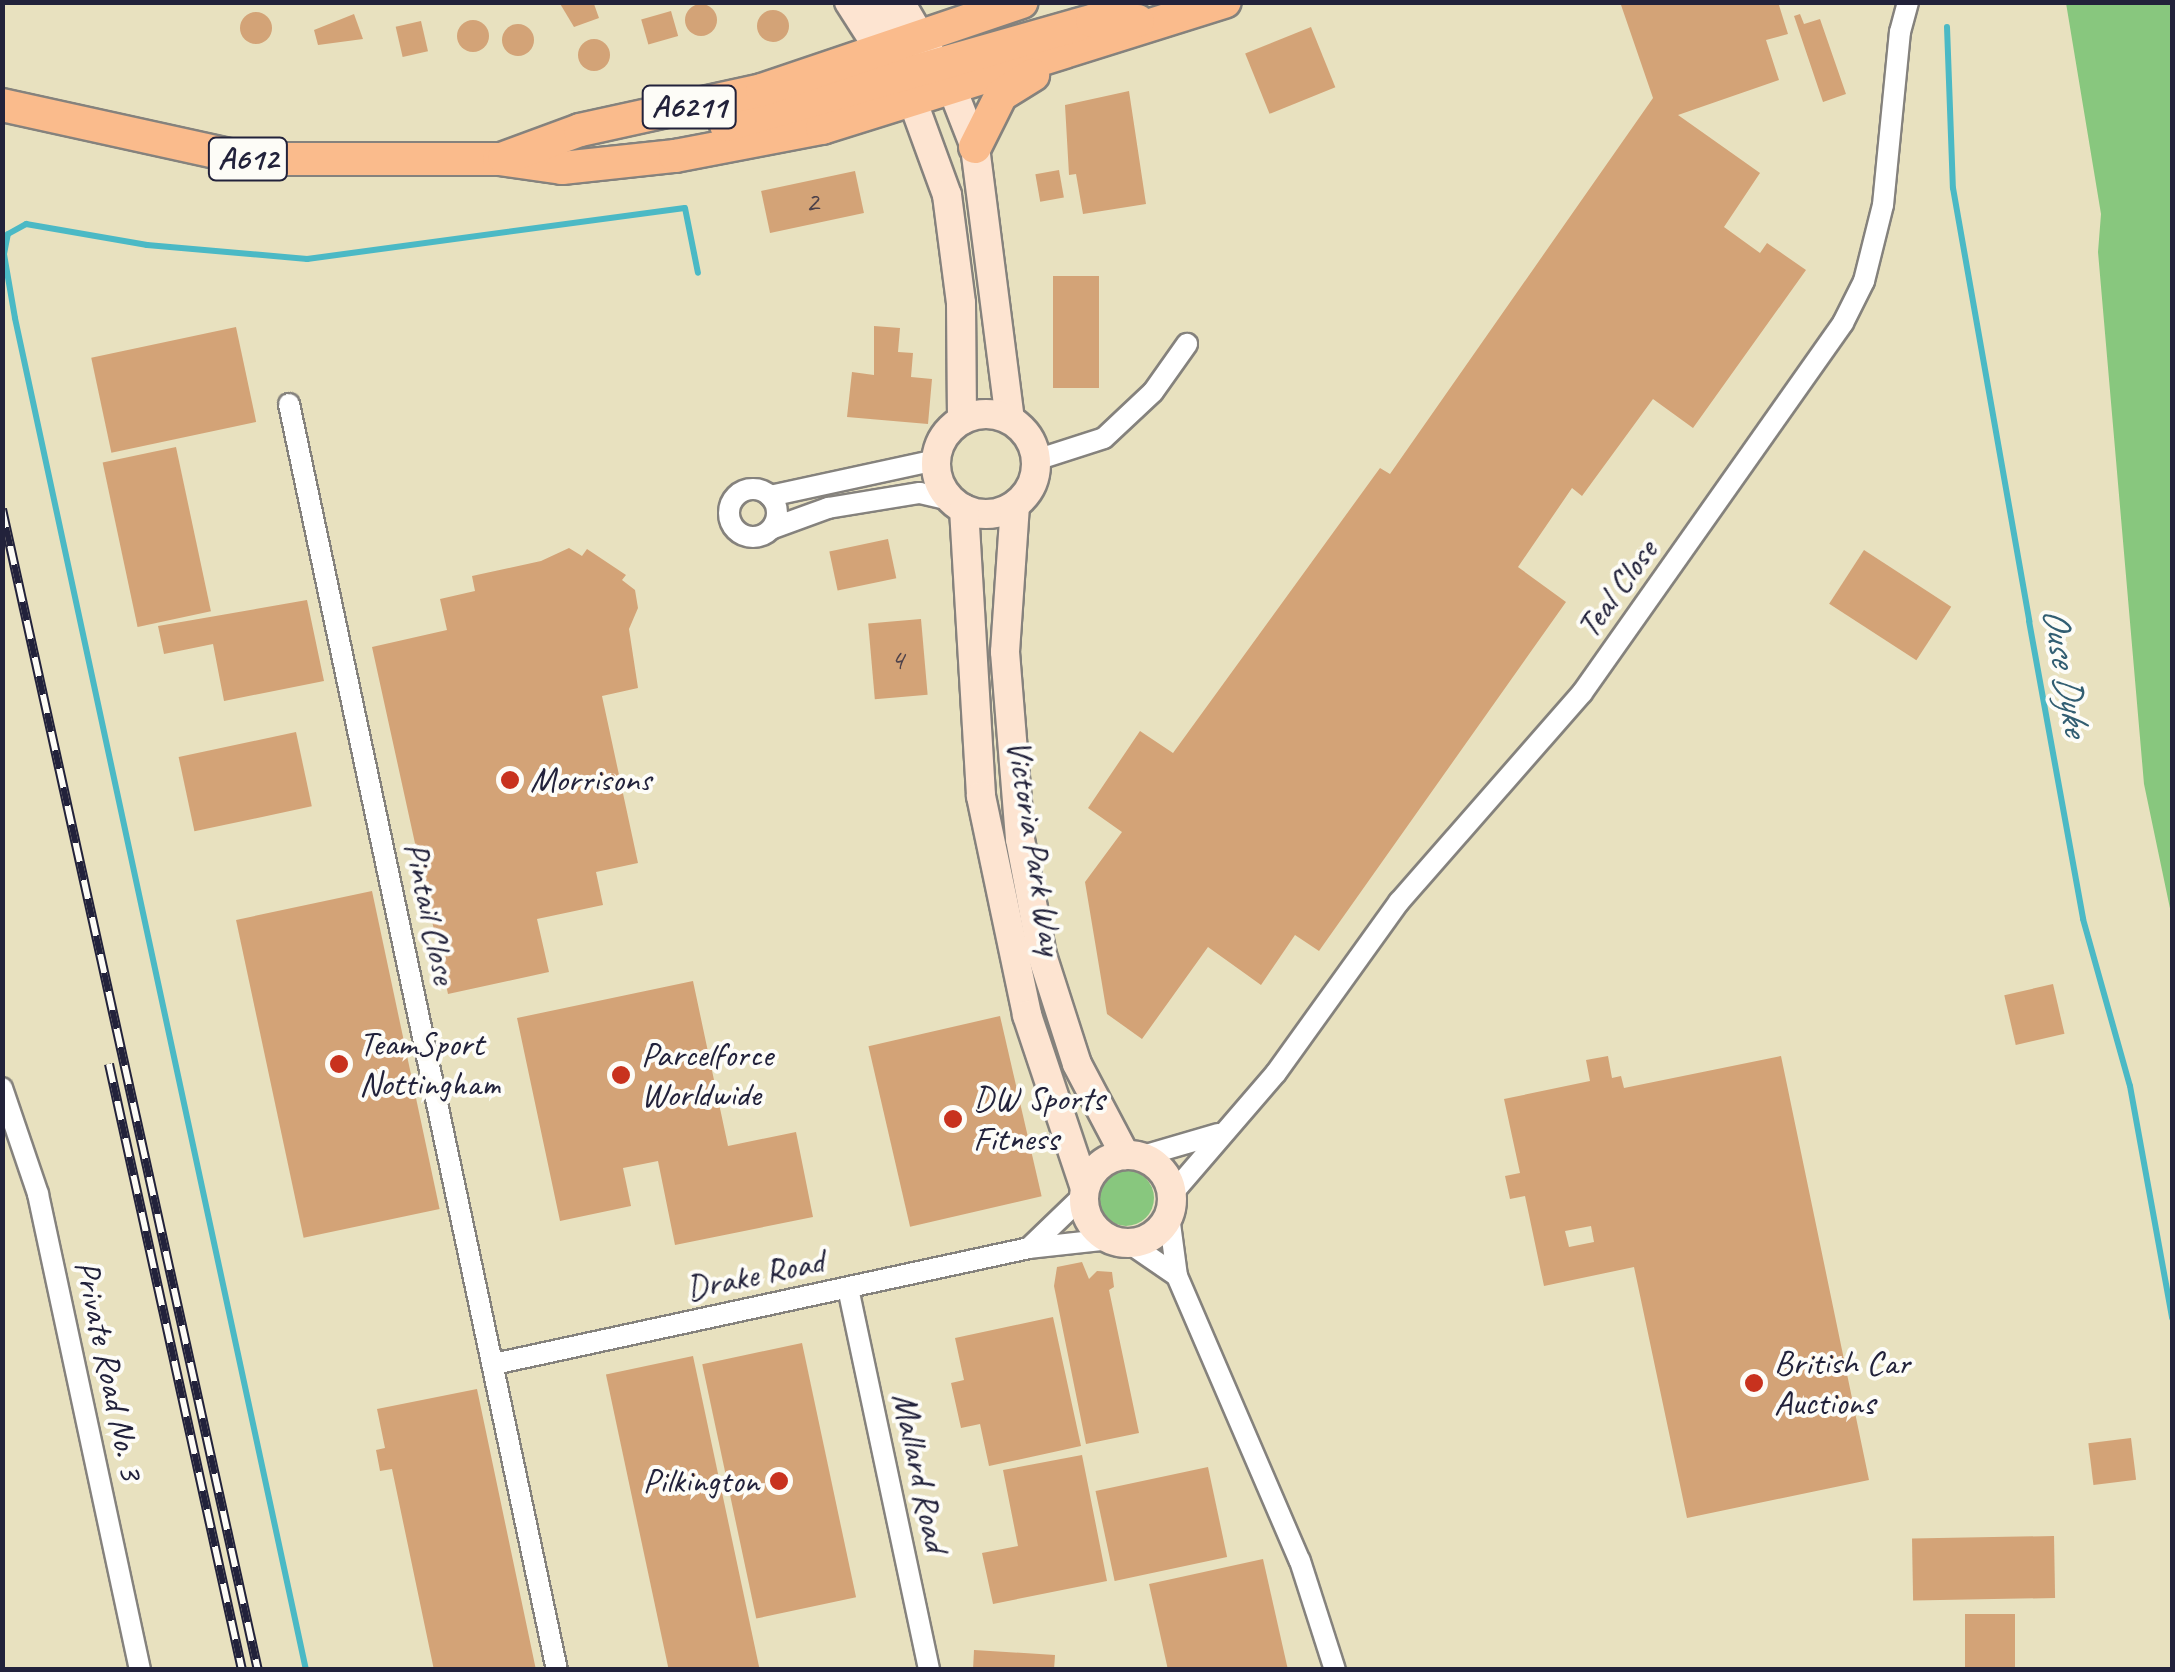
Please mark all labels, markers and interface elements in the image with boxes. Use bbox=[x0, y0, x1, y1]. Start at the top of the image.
road number: A6211 bbox=[642, 80, 736, 134]
road number: A612 bbox=[206, 132, 290, 186]
house number: 2 bbox=[805, 183, 819, 219]
street label: Teal Close bbox=[1567, 532, 1667, 646]
water label: Ouse Dyke bbox=[2032, 604, 2100, 738]
house number: 4 bbox=[890, 641, 904, 677]
street label: Victoria Park Way bbox=[997, 736, 1073, 958]
place label: Morrisons bbox=[530, 759, 651, 801]
marker: Morrisons bbox=[499, 769, 521, 791]
street label: Pintail Close bbox=[395, 838, 465, 988]
place label: TeamSport Nottingham bbox=[359, 1023, 500, 1105]
place label: Parcelforce Worldwide bbox=[641, 1034, 773, 1116]
marker: TeamSport Nottingham bbox=[328, 1053, 350, 1075]
marker: Parcelforce Worldwide bbox=[610, 1064, 632, 1086]
place label: DW Sports Fitness bbox=[973, 1078, 1106, 1160]
marker: DW Sports Fitness bbox=[942, 1108, 964, 1130]
street label: Drake Road bbox=[682, 1240, 828, 1310]
street label: Private Road No. 3 bbox=[65, 1256, 153, 1484]
place label: British Car Auctions bbox=[1774, 1342, 1911, 1424]
marker: British Car Auctions bbox=[1743, 1372, 1765, 1394]
street label: Mallard Road bbox=[883, 1389, 957, 1555]
place label: Pilkington bbox=[643, 1460, 759, 1502]
marker: Pilkington bbox=[768, 1470, 790, 1492]

